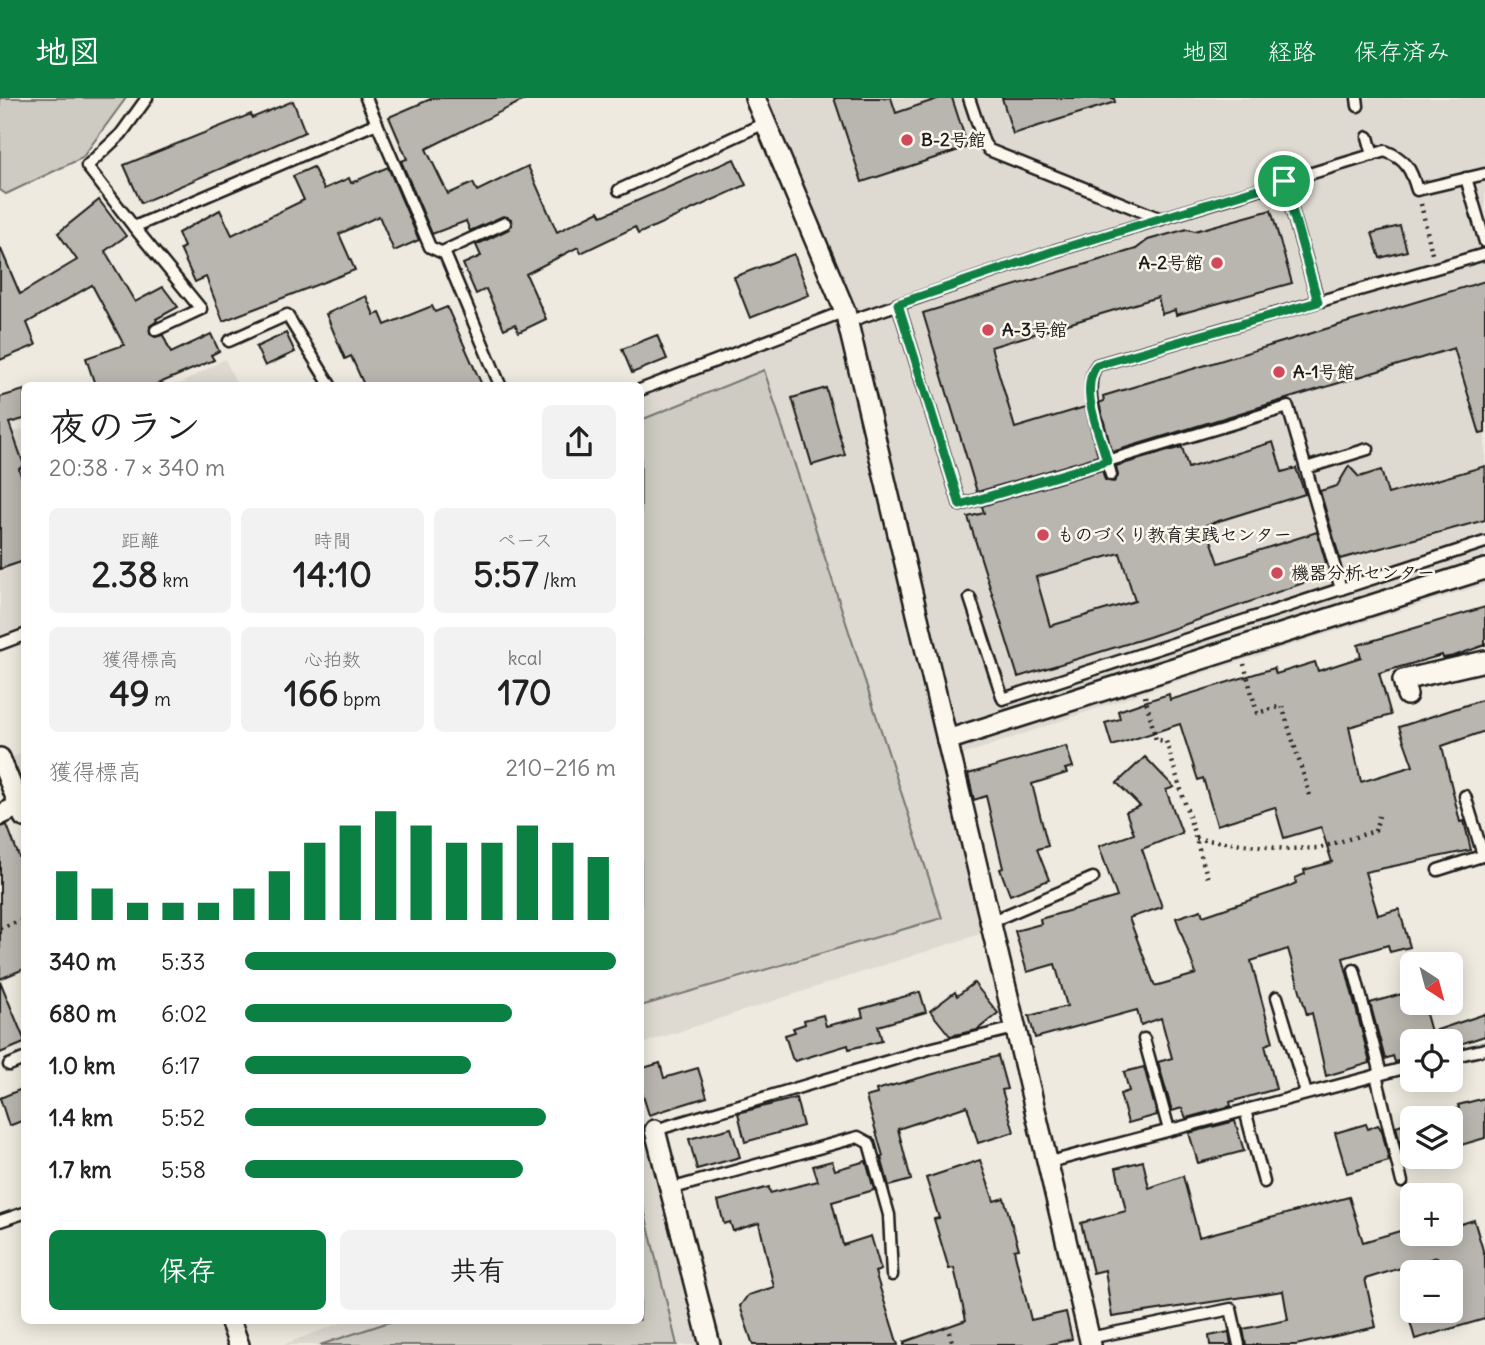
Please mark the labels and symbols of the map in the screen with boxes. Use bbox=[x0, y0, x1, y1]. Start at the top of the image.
place label: B-2号館 bbox=[921, 128, 986, 151]
marker: B-2号館 bbox=[899, 132, 915, 148]
pin bbox=[1254, 151, 1314, 211]
place label: A-2号館 bbox=[1138, 251, 1203, 274]
marker: A-2号館 bbox=[1209, 255, 1225, 271]
place label: A-3号館 bbox=[1002, 318, 1067, 341]
marker: A-3号館 bbox=[980, 322, 996, 338]
place label: A-1号館 bbox=[1293, 360, 1355, 383]
marker: A-1号館 bbox=[1271, 364, 1287, 380]
place label: ものづくり教育実践センター bbox=[1057, 523, 1292, 546]
marker: ものづくり教育実践センター bbox=[1035, 527, 1051, 543]
place label: 機器分析センター bbox=[1291, 561, 1435, 584]
marker: 機器分析センター bbox=[1269, 565, 1285, 581]
north arrow bbox=[1400, 952, 1463, 1015]

